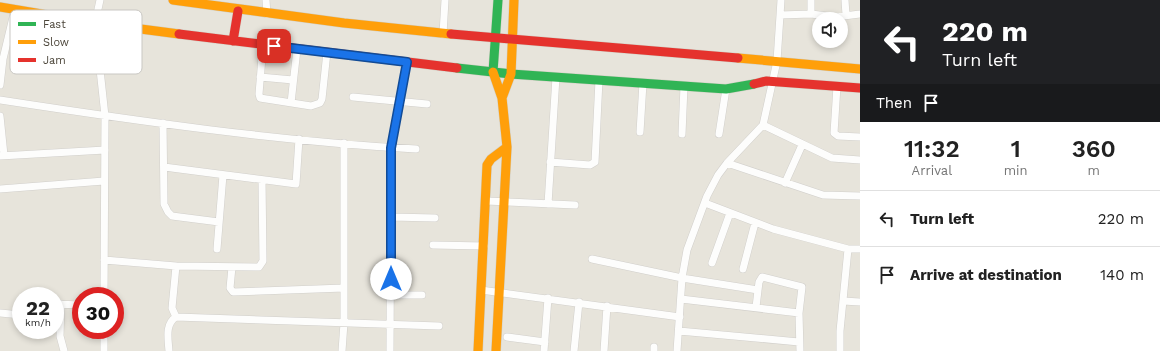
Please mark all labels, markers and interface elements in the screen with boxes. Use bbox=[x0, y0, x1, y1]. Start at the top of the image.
legend bbox=[10, 10, 142, 74]
map controls bbox=[812, 12, 848, 48]
button: sound bbox=[812, 12, 848, 48]
text: 220 m bbox=[942, 15, 1028, 48]
icon: left bbox=[876, 16, 928, 68]
text: Fast bbox=[43, 18, 66, 31]
pin bbox=[257, 29, 291, 63]
icon: arrive bbox=[263, 35, 285, 57]
text: Slow bbox=[43, 36, 69, 49]
text: Turn left bbox=[942, 49, 1017, 70]
text: Jam bbox=[43, 54, 66, 67]
icon: arrive bbox=[920, 92, 942, 114]
text: Then bbox=[876, 94, 912, 112]
text: 11:32 bbox=[904, 135, 960, 163]
text: 1 bbox=[1011, 135, 1021, 163]
text: 360 bbox=[1072, 135, 1116, 163]
text: Arrival bbox=[912, 163, 952, 178]
text: min bbox=[1004, 163, 1028, 178]
text: m bbox=[1088, 163, 1100, 178]
icon: left bbox=[876, 208, 898, 230]
text: Turn left bbox=[910, 210, 974, 228]
text: 220 m bbox=[1098, 210, 1144, 228]
position arrow bbox=[370, 258, 412, 300]
icon: arrive bbox=[876, 264, 898, 286]
text: Arrive at destination bbox=[910, 266, 1062, 284]
text: 140 m bbox=[1100, 266, 1144, 284]
speed limit sign: 30 bbox=[72, 287, 124, 339]
text: 22 bbox=[26, 296, 50, 320]
text: km/h bbox=[25, 317, 51, 328]

